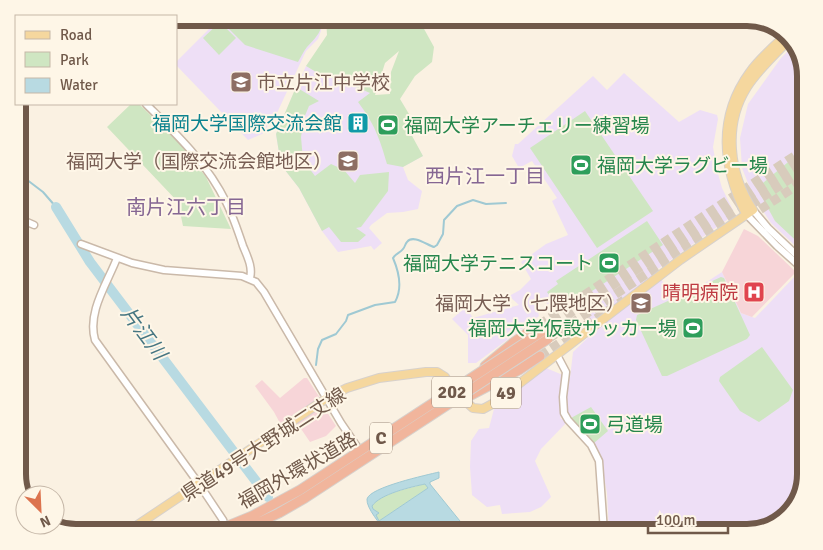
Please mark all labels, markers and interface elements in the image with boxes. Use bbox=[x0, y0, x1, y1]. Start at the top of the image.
legend bbox=[15, 15, 178, 105]
text: Road bbox=[60, 26, 92, 44]
text: Park bbox=[60, 51, 89, 69]
school or university icon: 市立片江中学校 bbox=[229, 70, 253, 94]
place label: 市立片江中学校 bbox=[257, 71, 390, 95]
text: Water bbox=[60, 76, 98, 94]
building icon: 福岡大学国際交流会館 bbox=[346, 111, 370, 135]
place label: 福岡大学国際交流会館 bbox=[152, 112, 342, 136]
sports icon: 福岡大学アーチェリー練習場 bbox=[376, 113, 400, 137]
place label: 福岡大学アーチェリー練習場 bbox=[404, 114, 650, 138]
school or university icon: 福岡大学（国際交流会館地区） bbox=[336, 149, 360, 173]
place label: 福岡大学（国際交流会館地区） bbox=[66, 150, 332, 174]
sports icon: 福岡大学ラグビー場 bbox=[569, 153, 593, 177]
place label: 福岡大学ラグビー場 bbox=[597, 154, 768, 178]
district label: 西片江一丁目 bbox=[425, 164, 545, 189]
district label: 南片江六丁目 bbox=[126, 195, 246, 220]
sports icon: 福岡大学テニスコート bbox=[597, 251, 621, 275]
place label: 福岡大学テニスコート bbox=[403, 252, 593, 276]
hospital icon: 晴明病院 bbox=[742, 280, 766, 304]
place label: 晴明病院 bbox=[662, 281, 738, 305]
school or university icon: 福岡大学（七隈地区） bbox=[629, 291, 653, 315]
place label: 福岡大学（七隈地区） bbox=[435, 292, 625, 316]
water label: 片江川 bbox=[116, 302, 173, 366]
sports icon: 福岡大学仮設サッカー場 bbox=[681, 316, 705, 340]
place label: 福岡大学仮設サッカー場 bbox=[468, 317, 677, 341]
road number: 202 bbox=[432, 377, 472, 408]
road number: 49 bbox=[491, 378, 521, 408]
street label: 県道49号大野城二丈線 bbox=[177, 383, 350, 507]
sports icon: 弓道場 bbox=[578, 412, 602, 436]
place label: 弓道場 bbox=[606, 413, 663, 437]
road number: C bbox=[370, 422, 392, 453]
street label: 福岡外環状道路 bbox=[234, 427, 361, 515]
north arrow bbox=[15, 485, 65, 535]
scale bar bbox=[648, 502, 728, 534]
text: 100 m bbox=[656, 511, 696, 529]
text: N bbox=[37, 512, 53, 531]

